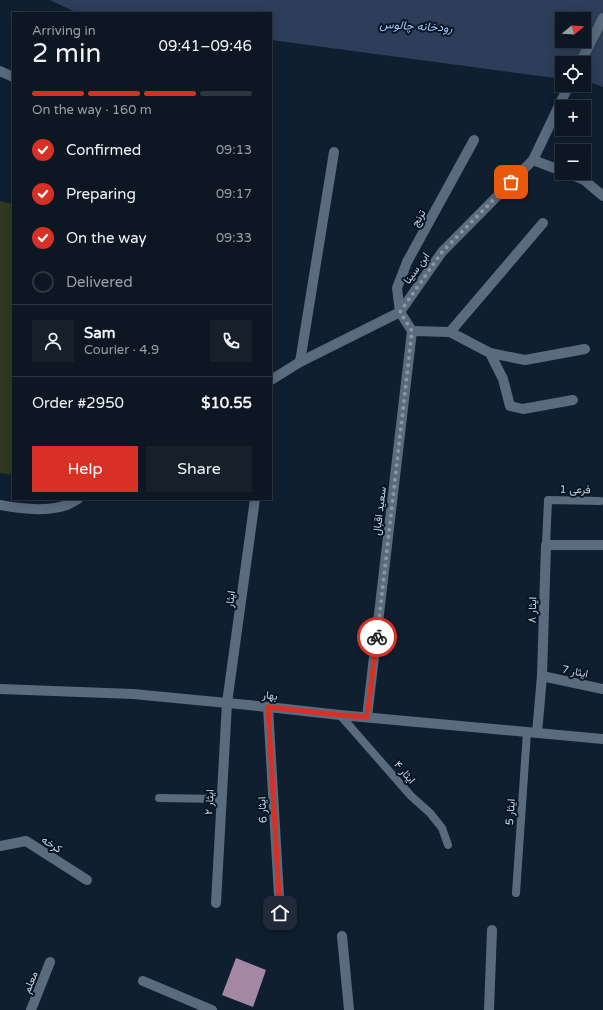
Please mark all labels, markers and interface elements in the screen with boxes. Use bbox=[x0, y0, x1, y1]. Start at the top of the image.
north arrow bbox=[555, 12, 591, 48]
map controls bbox=[555, 12, 591, 180]
water label: رودخانه چالوس bbox=[379, 17, 453, 36]
text: Arriving in bbox=[32, 23, 96, 39]
text: 09:41–09:46 bbox=[159, 37, 252, 55]
text: 2 min bbox=[32, 38, 101, 69]
button: locate bbox=[555, 56, 591, 92]
button: + bbox=[555, 100, 591, 136]
text: On the way · 160 m bbox=[32, 102, 152, 118]
icon: check bbox=[32, 139, 54, 161]
text: Confirmed bbox=[66, 141, 141, 159]
text: 09:13 bbox=[216, 142, 252, 158]
button: − bbox=[555, 144, 591, 180]
pin bbox=[494, 165, 528, 199]
icon: bag bbox=[500, 171, 522, 193]
icon: check bbox=[32, 183, 54, 205]
text: Preparing bbox=[66, 185, 136, 203]
text: 09:17 bbox=[216, 186, 252, 202]
street label: ترنج bbox=[408, 207, 430, 230]
icon: check bbox=[32, 227, 54, 249]
text: On the way bbox=[66, 229, 146, 247]
text: 09:33 bbox=[216, 230, 252, 246]
street label: ابن سینا bbox=[401, 250, 432, 287]
text: Delivered bbox=[66, 273, 133, 291]
button: person bbox=[32, 320, 74, 362]
button: phone bbox=[210, 320, 252, 362]
text: Sam bbox=[84, 324, 115, 342]
text: Courier · 4.9 bbox=[84, 342, 159, 358]
text: Order #2950 bbox=[32, 394, 124, 412]
text: $10.55 bbox=[201, 394, 252, 412]
button: Help bbox=[32, 446, 138, 492]
button: Share bbox=[146, 446, 252, 492]
street label: فرعی 1 bbox=[559, 483, 591, 496]
street label: سعید اقبال bbox=[370, 486, 389, 536]
street label: ایثار bbox=[223, 590, 238, 609]
street label: ایثار ۸ bbox=[526, 597, 539, 623]
courier bbox=[357, 617, 397, 657]
icon: bike bbox=[366, 626, 388, 648]
street label: ایثار 7 bbox=[561, 663, 589, 680]
street label: بهار bbox=[261, 688, 278, 703]
street label: ایثار ۴ bbox=[391, 758, 418, 786]
street label: ایثار ۲ bbox=[202, 789, 217, 815]
street label: ایثار 6 bbox=[255, 796, 270, 824]
street label: ایثار 5 bbox=[503, 798, 518, 826]
street label: کرخه bbox=[39, 833, 64, 856]
pin bbox=[263, 896, 297, 930]
icon: home bbox=[269, 902, 291, 924]
street label: معلم bbox=[20, 969, 42, 995]

